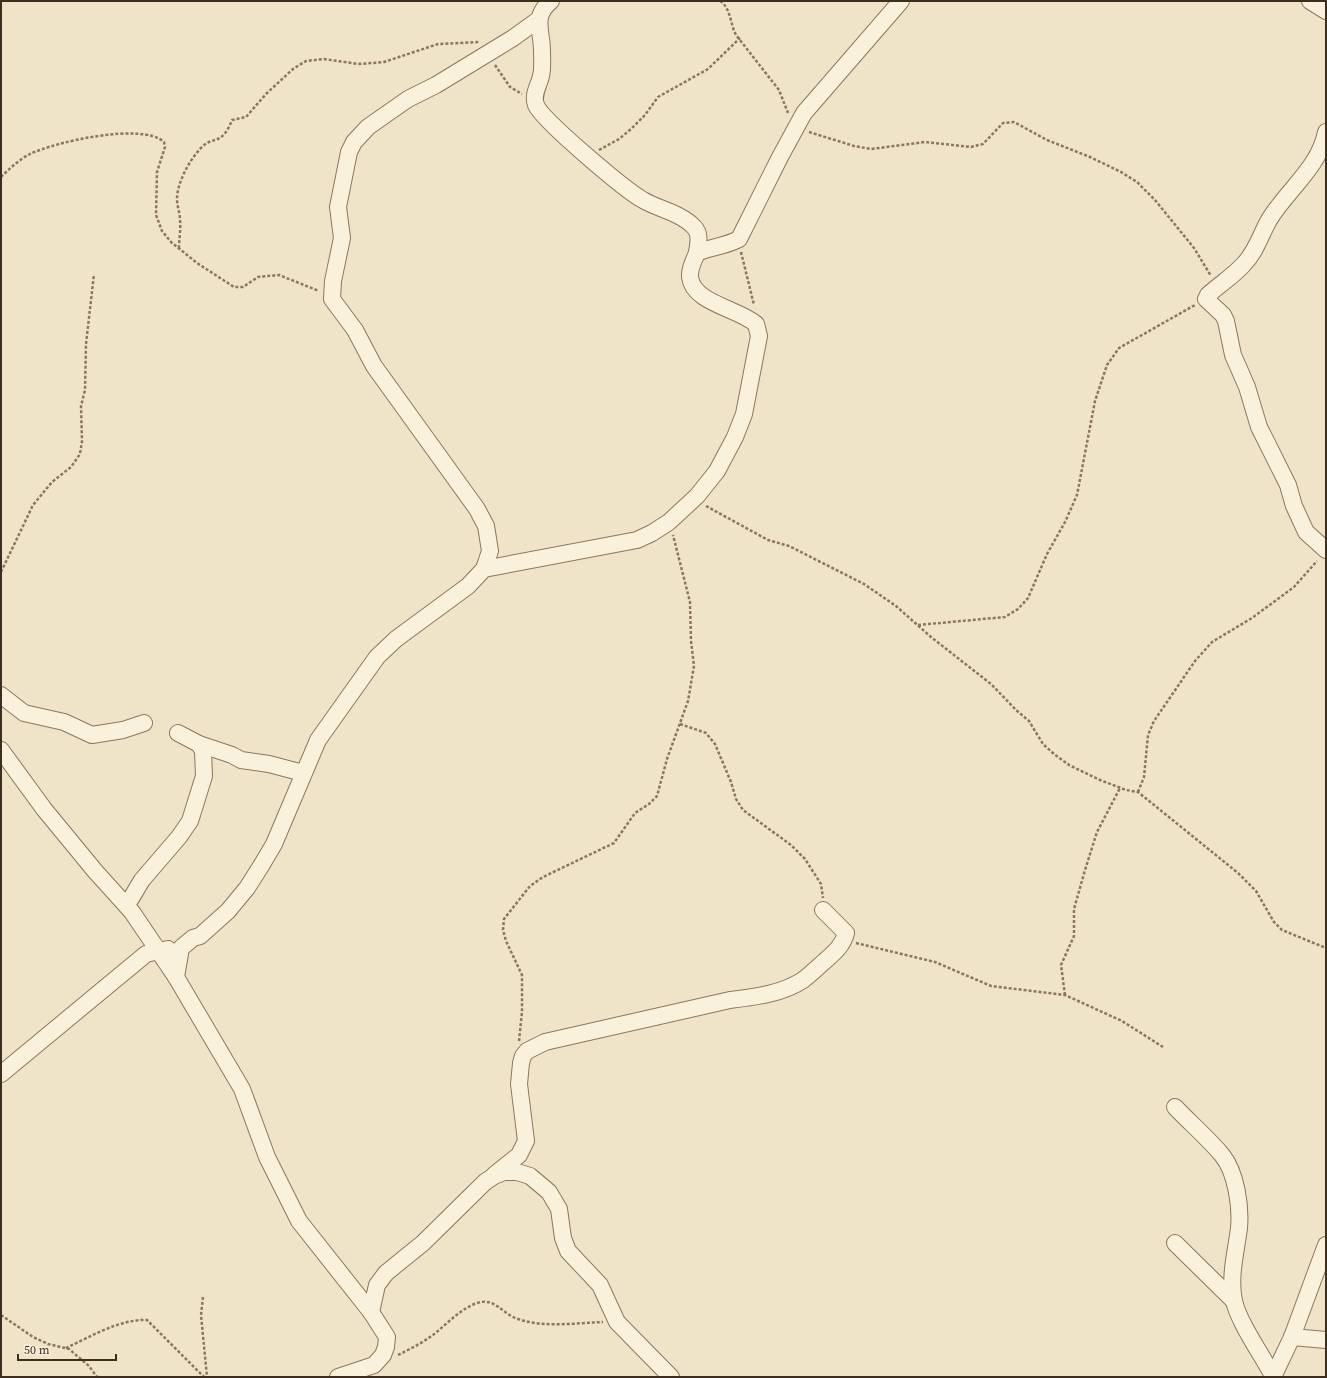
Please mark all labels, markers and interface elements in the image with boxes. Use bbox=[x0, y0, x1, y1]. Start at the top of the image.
scale bar bbox=[18, 1336, 116, 1362]
text: 50 m bbox=[24, 1342, 50, 1358]

